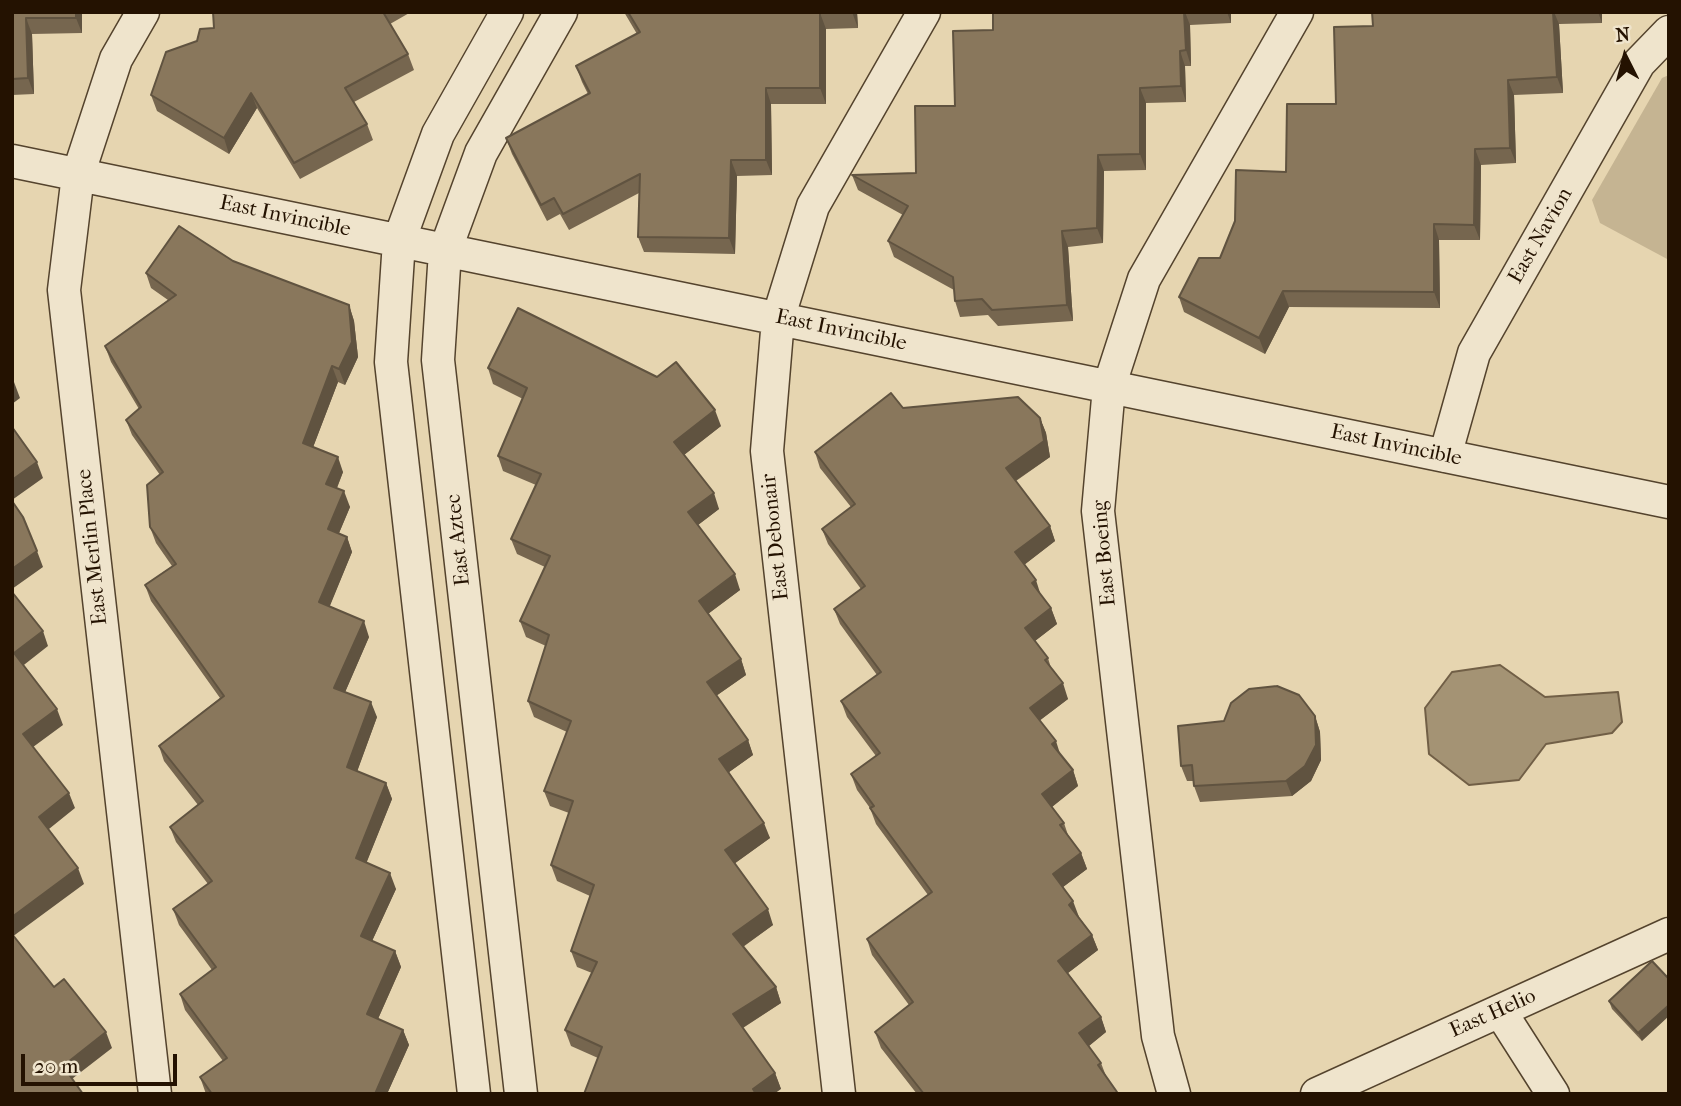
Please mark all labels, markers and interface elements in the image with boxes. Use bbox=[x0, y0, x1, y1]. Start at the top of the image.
north arrow bbox=[1590, 21, 1660, 91]
text: N bbox=[1614, 23, 1631, 47]
street label: East Navion bbox=[1503, 184, 1579, 288]
street label: East Invincible bbox=[217, 191, 353, 243]
street label: East Invincible bbox=[773, 305, 909, 357]
street label: East Invincible bbox=[1328, 420, 1464, 472]
street label: East Merlin Place bbox=[72, 468, 114, 626]
street label: East Debonair bbox=[757, 472, 795, 602]
street label: East Aztec bbox=[442, 493, 476, 587]
street label: East Boeing bbox=[1088, 499, 1122, 607]
street label: East Helio bbox=[1446, 984, 1540, 1044]
scale bar bbox=[24, 1040, 180, 1084]
text: 20 m bbox=[34, 1054, 78, 1078]

